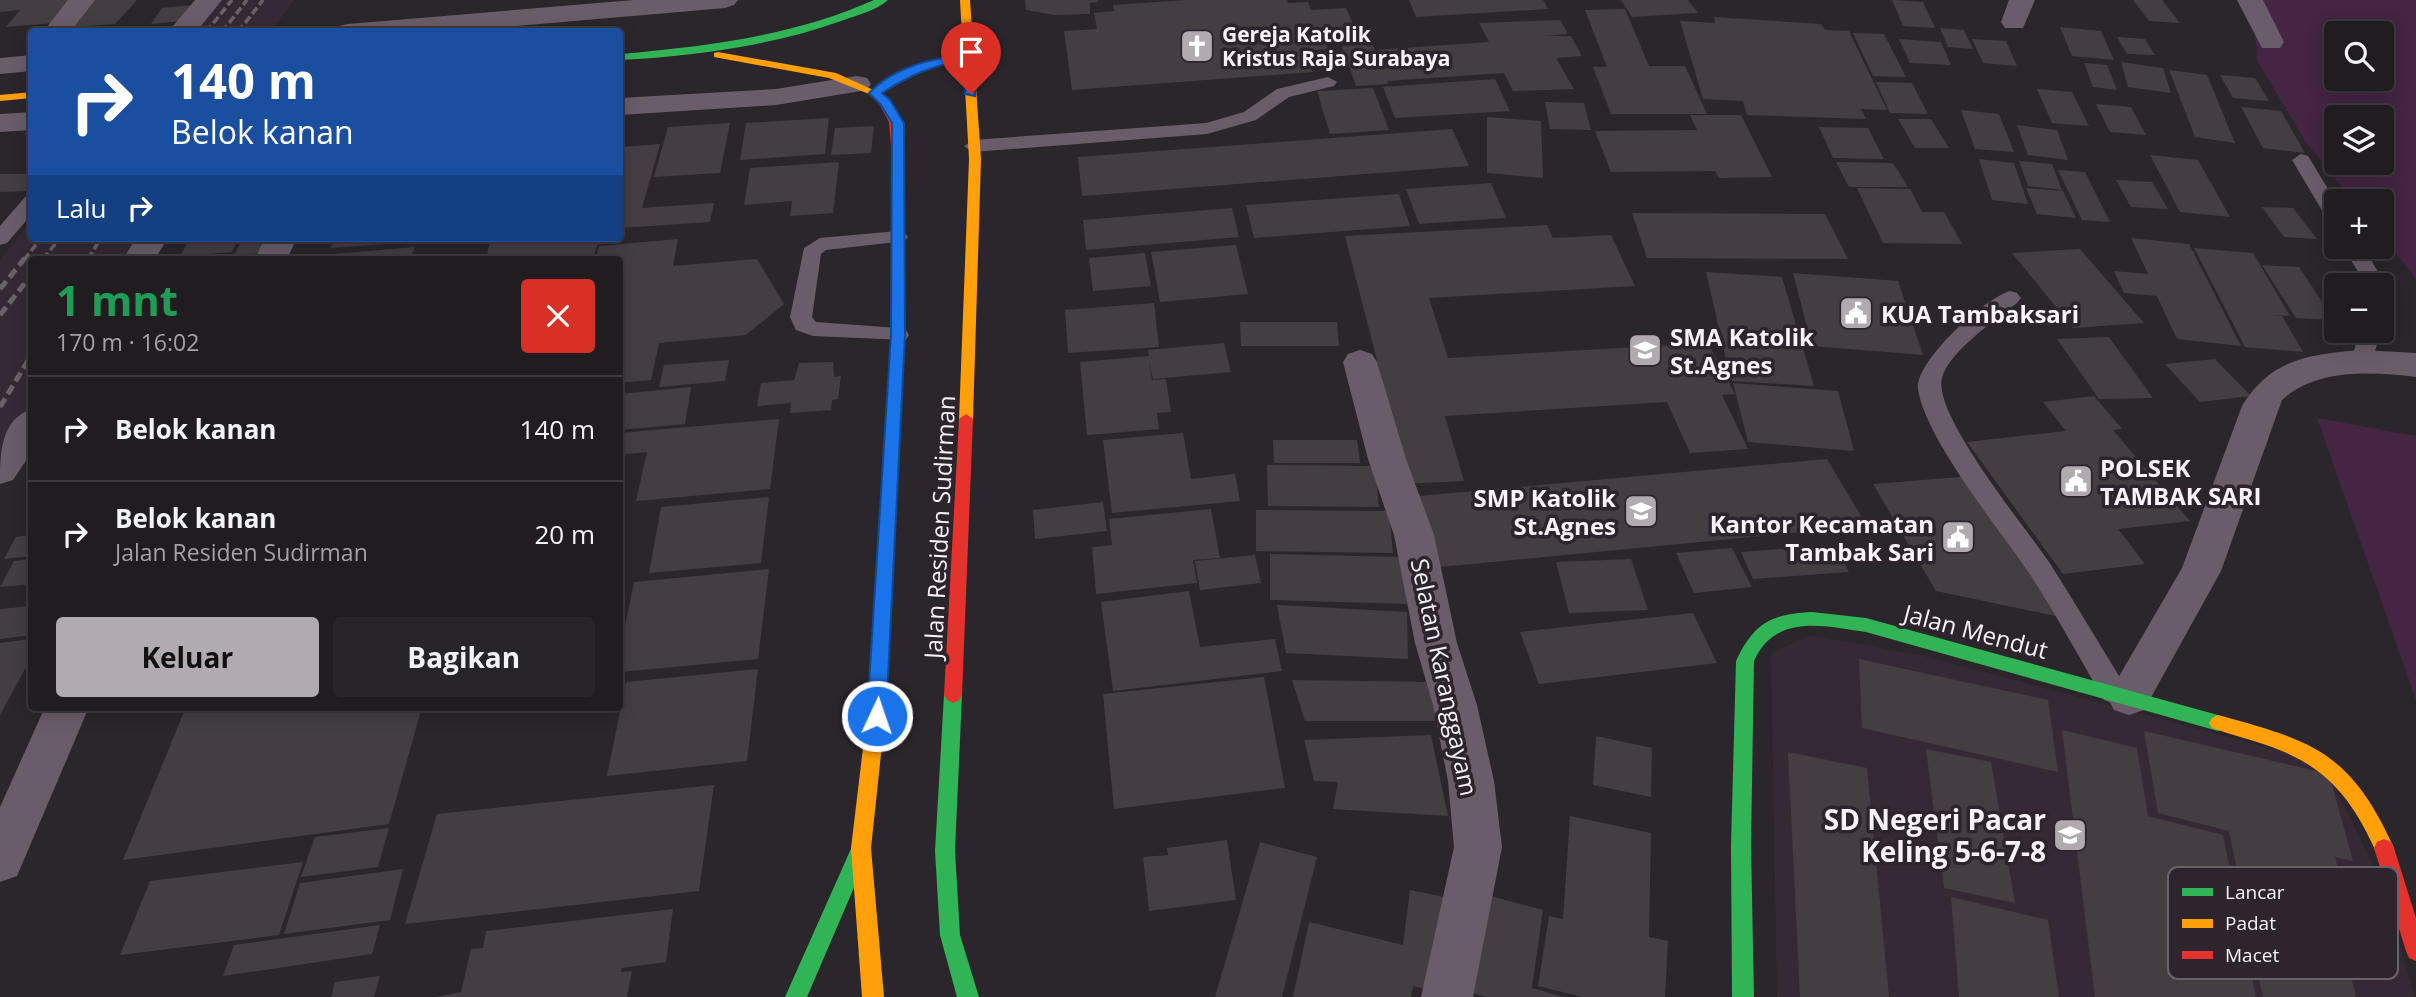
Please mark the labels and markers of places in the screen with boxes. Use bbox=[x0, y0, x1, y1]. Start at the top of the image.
place label: Gereja Katolik Kristus Raja Surabaya bbox=[1222, 20, 1450, 72]
pin bbox=[941, 22, 1001, 94]
church icon: Gereja Katolik Kristus Raja Surabaya bbox=[1178, 27, 1216, 65]
public building icon: KUA Tambaksari bbox=[1837, 294, 1875, 332]
place label: KUA Tambaksari bbox=[1881, 297, 2079, 330]
place label: SMA Katolik St.Agnes bbox=[1670, 320, 1814, 381]
school or university icon: SMA Katolik St.Agnes bbox=[1626, 331, 1664, 369]
place label: POLSEK TAMBAK SARI bbox=[2100, 451, 2262, 512]
public building icon: POLSEK TAMBAK SARI bbox=[2057, 462, 2095, 500]
place label: SMP Katolik St.Agnes bbox=[1474, 481, 1616, 542]
school or university icon: SMP Katolik St.Agnes bbox=[1622, 492, 1660, 530]
place label: Kantor Kecamatan Tambak Sari bbox=[1710, 507, 1934, 568]
public building icon: Kantor Kecamatan Tambak Sari bbox=[1939, 518, 1977, 556]
place label: SD Negeri Pacar Keling 5-6-7-8 bbox=[1824, 800, 2046, 870]
school or university icon: SD Negeri Pacar Keling 5-6-7-8 bbox=[2051, 816, 2089, 854]

